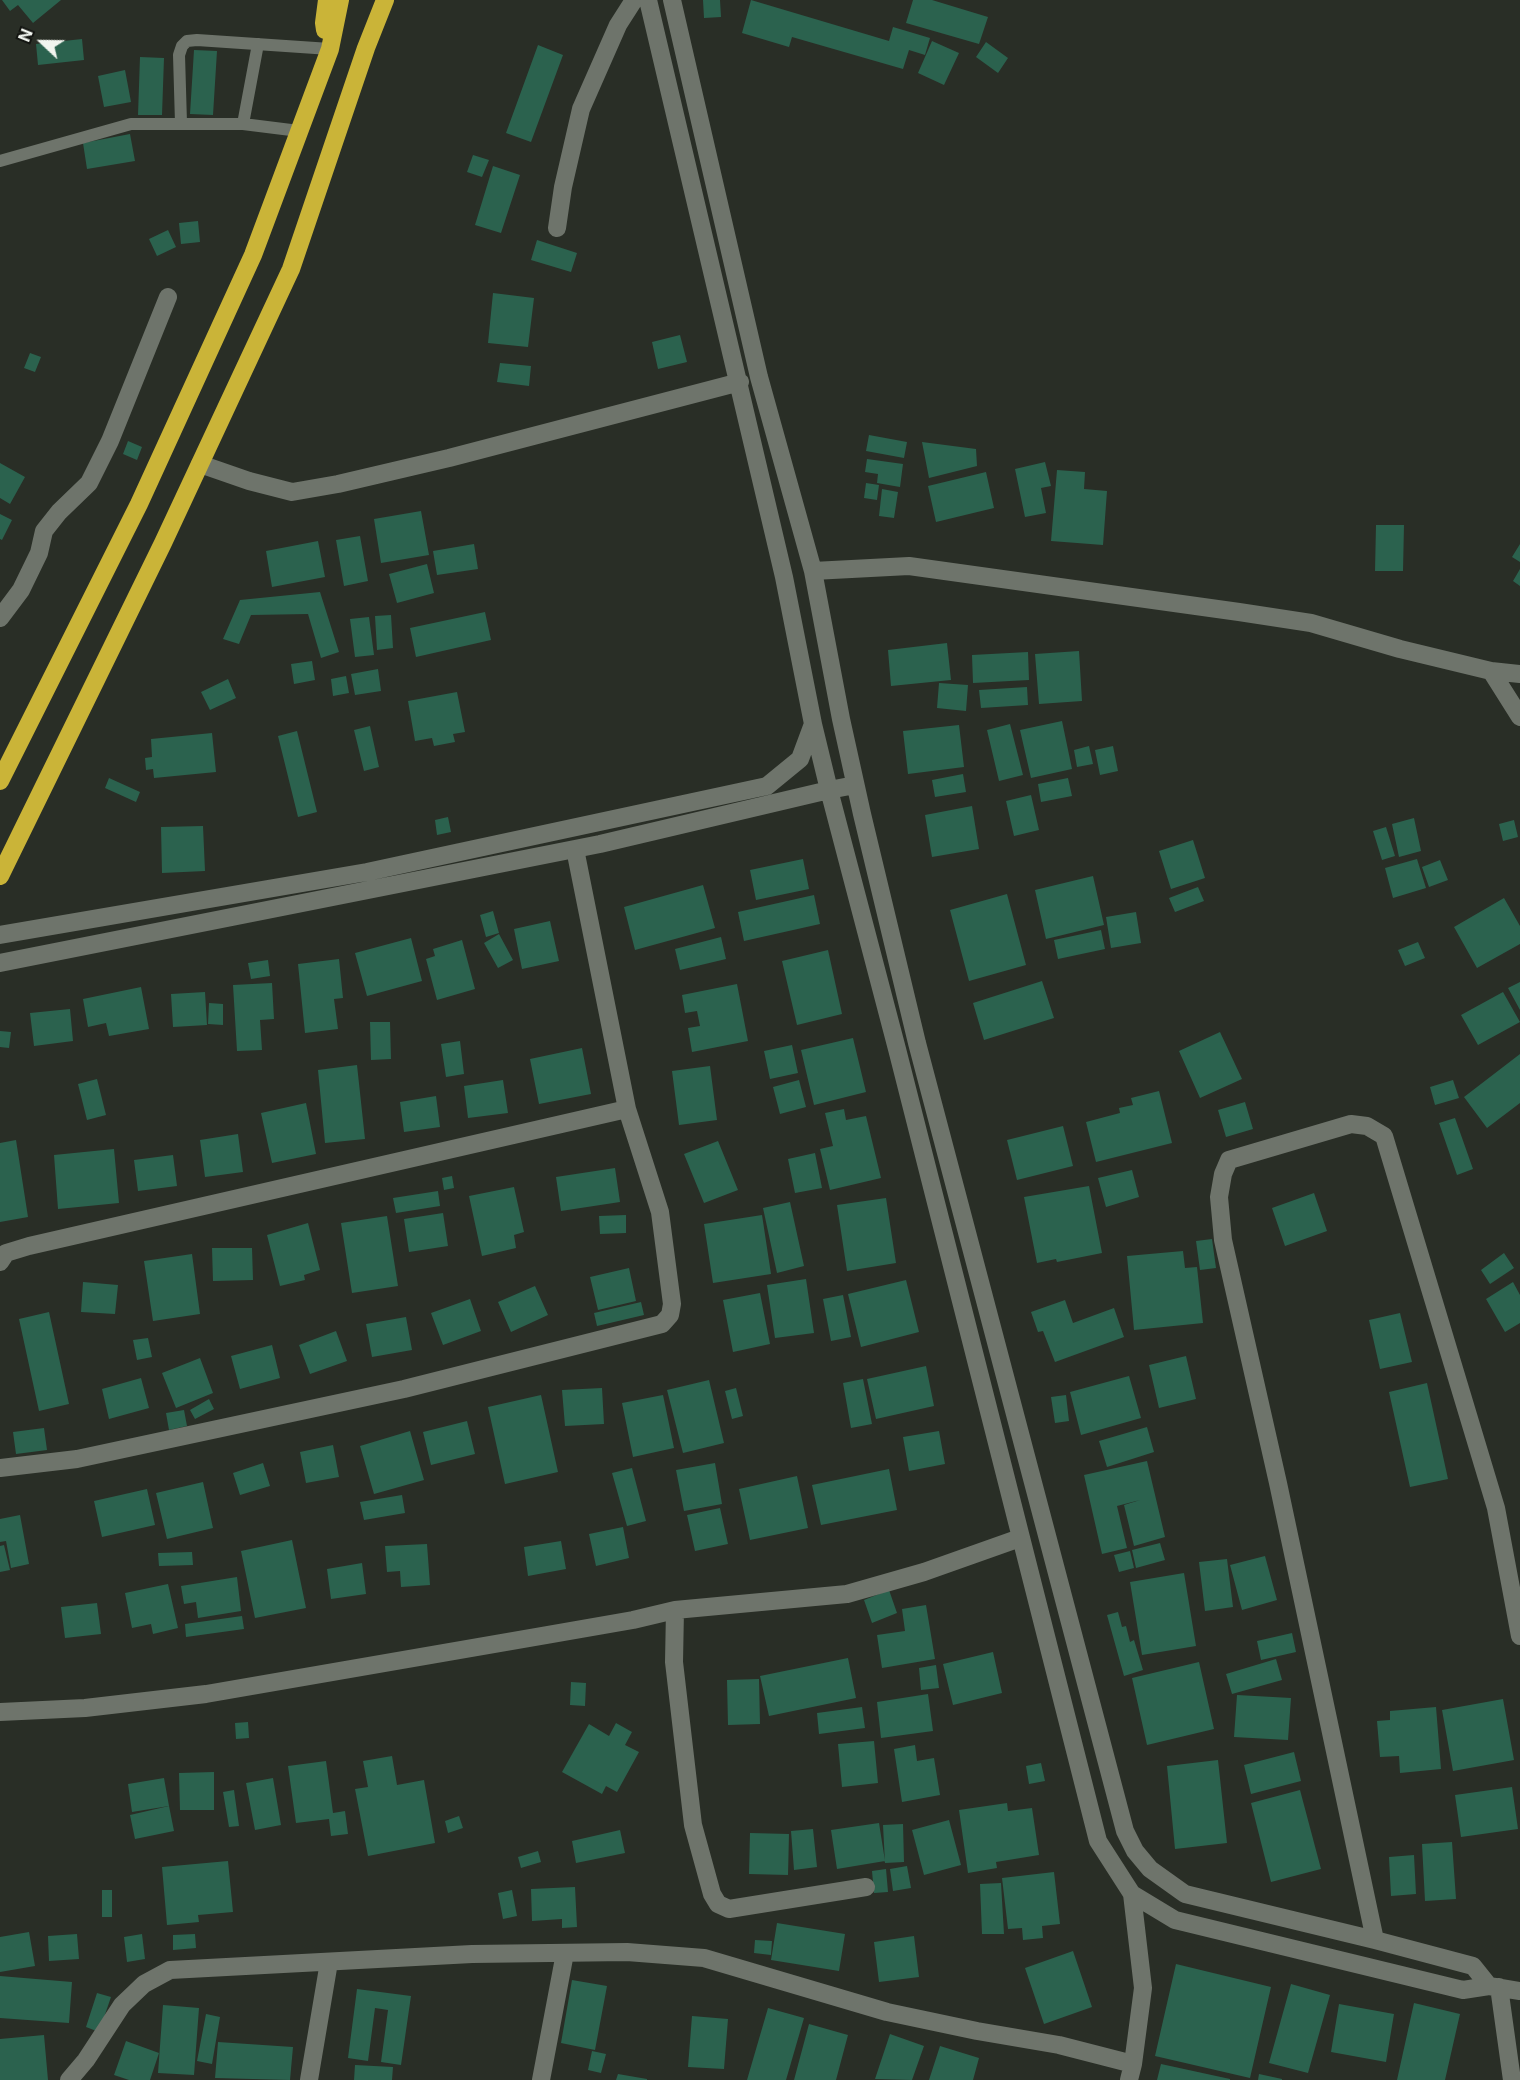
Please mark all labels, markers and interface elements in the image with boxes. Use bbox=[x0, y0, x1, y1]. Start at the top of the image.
north arrow bbox=[12, 12, 72, 72]
text: N bbox=[14, 26, 37, 45]

